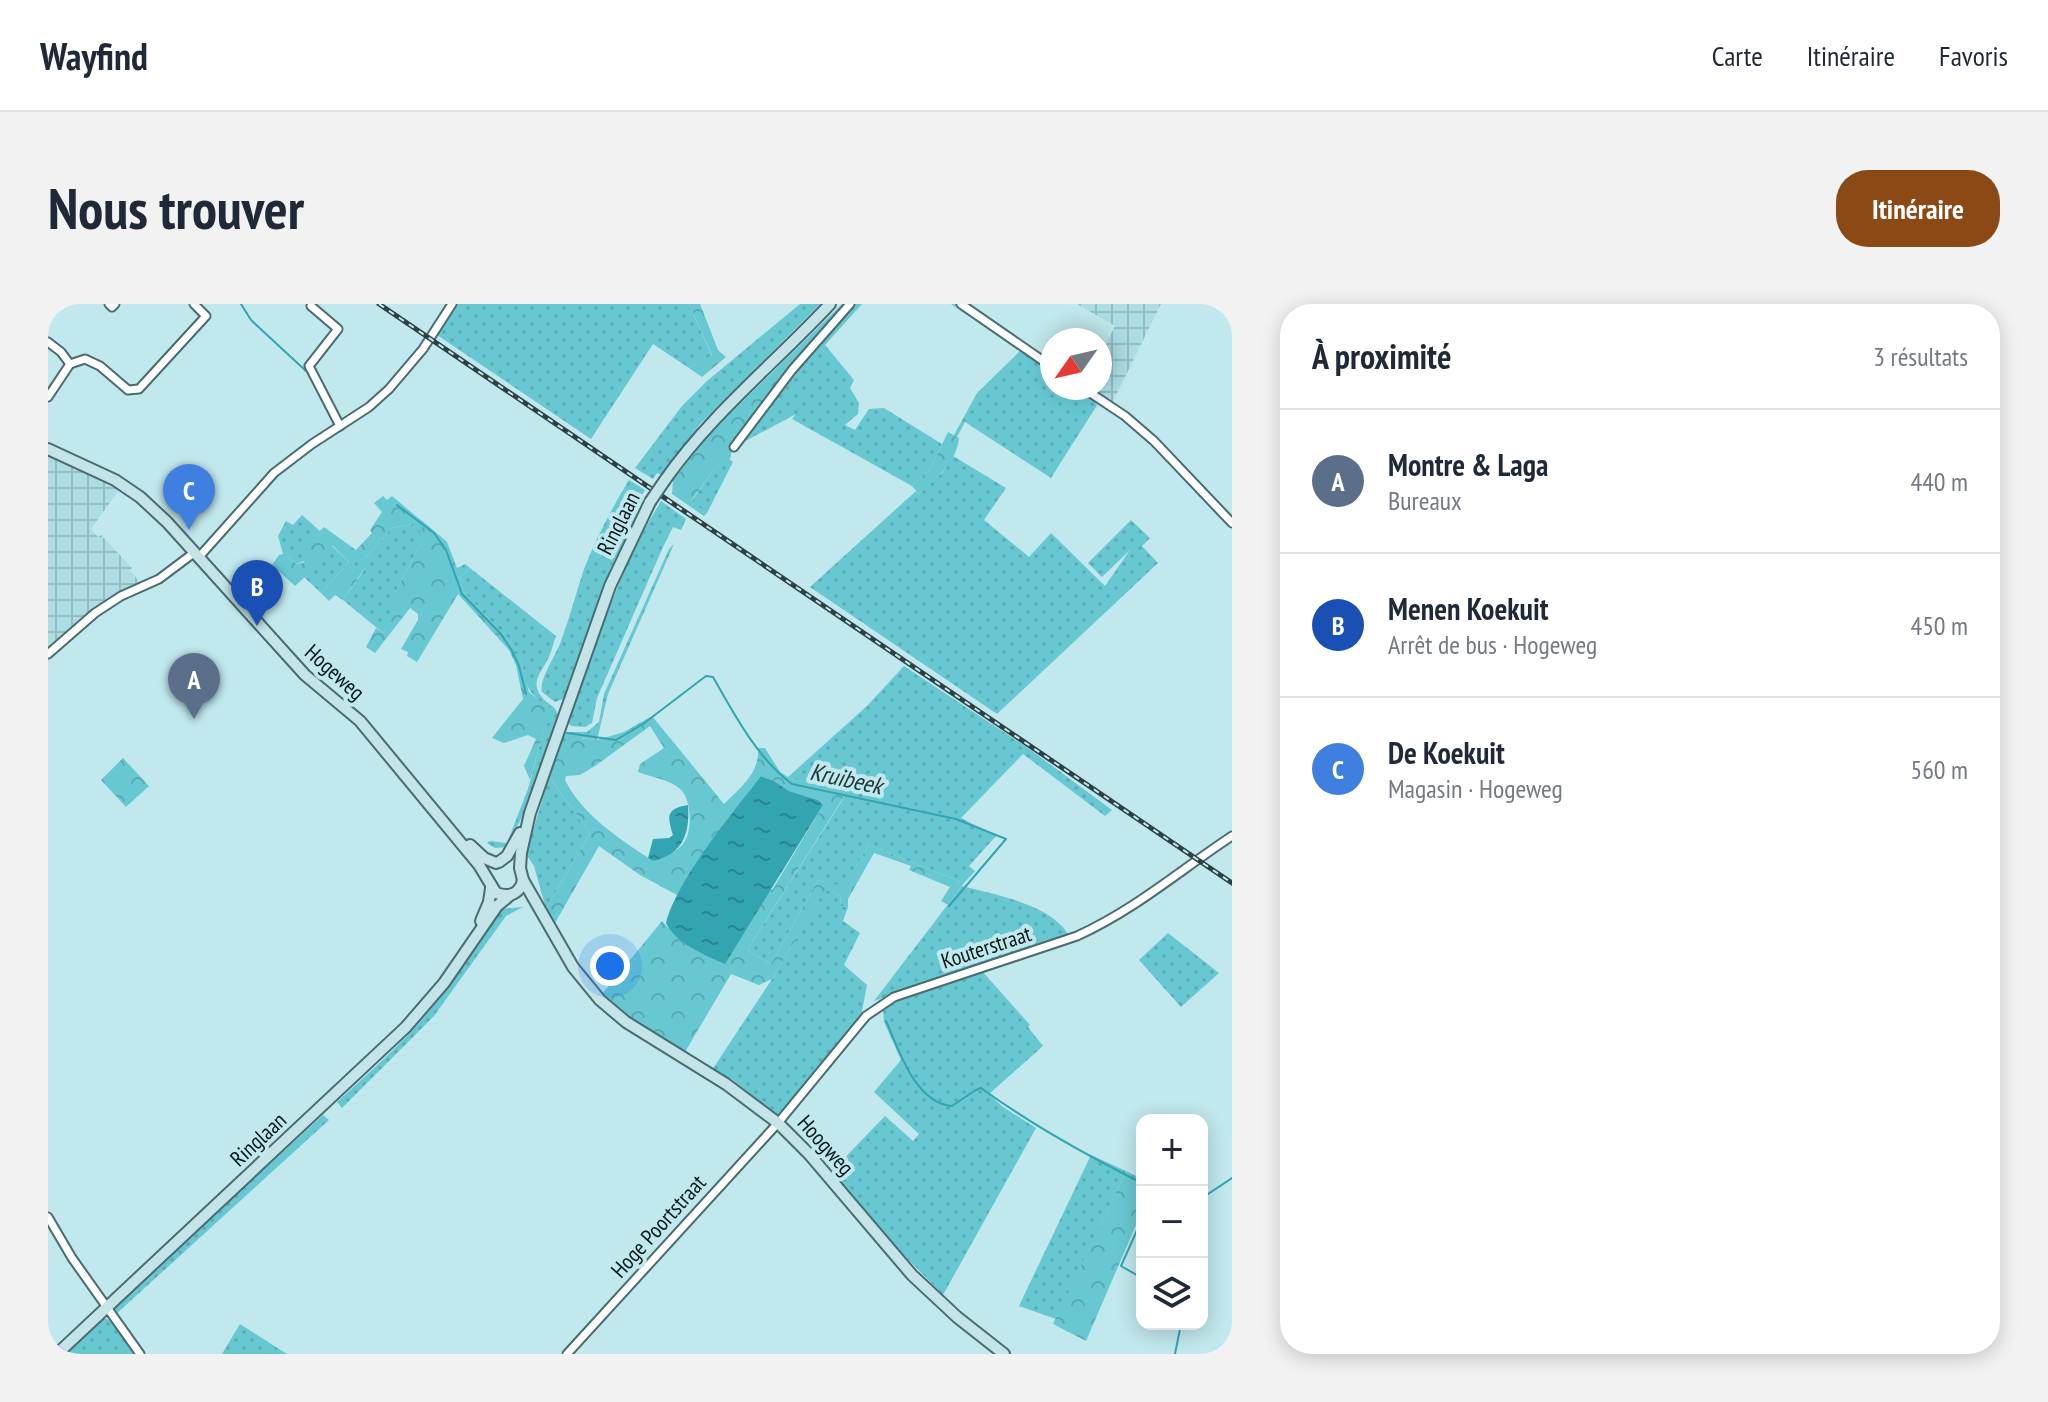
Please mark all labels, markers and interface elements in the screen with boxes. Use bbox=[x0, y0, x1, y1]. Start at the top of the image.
text: Wayfind bbox=[40, 31, 148, 80]
text: Carte bbox=[1712, 37, 1763, 74]
text: Itinéraire bbox=[1807, 37, 1895, 74]
text: Favoris bbox=[1939, 37, 2008, 74]
button: Itinéraire bbox=[1836, 170, 2000, 247]
text: Nous trouver bbox=[48, 172, 304, 244]
north arrow bbox=[1040, 328, 1112, 400]
text: À proximité bbox=[1312, 334, 1452, 378]
text: 3 résultats bbox=[1873, 340, 1968, 373]
text: Montre & Laga bbox=[1388, 445, 1548, 484]
pin: C bbox=[163, 464, 215, 530]
text: A bbox=[1331, 465, 1345, 498]
text: 440 m bbox=[1910, 465, 1968, 498]
text: Bureaux bbox=[1388, 484, 1462, 517]
street label: Ringlaan bbox=[590, 487, 646, 559]
pin: B bbox=[231, 560, 283, 626]
text: Menen Koekuit bbox=[1388, 589, 1548, 628]
text: B bbox=[1332, 609, 1344, 642]
text: 450 m bbox=[1910, 609, 1968, 642]
text: Arrêt de bus · Hogeweg bbox=[1388, 628, 1597, 661]
street label: Hogeweg bbox=[299, 638, 371, 706]
pin: A bbox=[168, 653, 220, 719]
text: De Koekuit bbox=[1388, 733, 1505, 772]
text: C bbox=[1332, 753, 1344, 786]
text: 560 m bbox=[1910, 753, 1968, 786]
water label: Kruibeek bbox=[807, 756, 888, 802]
text: Magasin · Hogeweg bbox=[1388, 772, 1563, 805]
street label: Kouterstraat bbox=[937, 919, 1035, 975]
your location bbox=[590, 946, 630, 986]
street label: Ringlaan bbox=[224, 1106, 292, 1172]
street label: Hoogweg bbox=[792, 1109, 860, 1181]
map controls bbox=[1136, 1114, 1208, 1330]
button: + bbox=[1136, 1114, 1208, 1186]
street label: Hoge Poortstraat bbox=[605, 1169, 711, 1283]
button: − bbox=[1136, 1186, 1208, 1258]
button: layers bbox=[1136, 1258, 1208, 1330]

